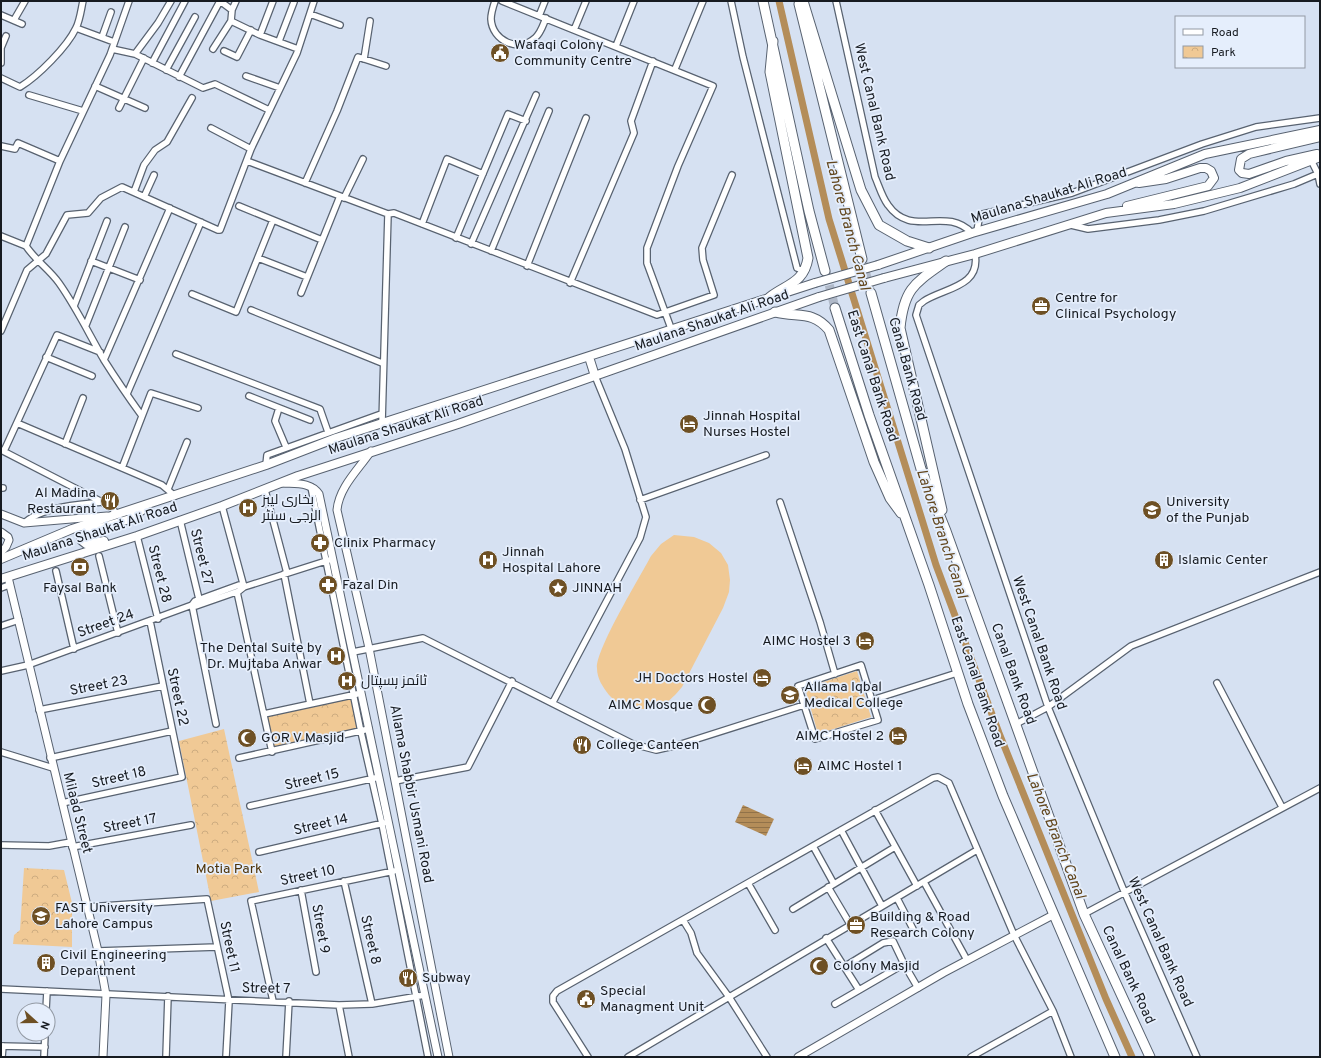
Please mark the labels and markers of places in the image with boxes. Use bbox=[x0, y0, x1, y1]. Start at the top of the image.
place label: Wafaqi Colony Community Centre bbox=[514, 37, 632, 70]
public building icon: Wafaqi Colony Community Centre bbox=[489, 42, 511, 64]
place label: Centre for Clinical Psychology bbox=[1055, 290, 1176, 323]
office icon: Centre for Clinical Psychology bbox=[1030, 295, 1052, 317]
place label: Jinnah Hospital Nurses Hostel bbox=[703, 408, 800, 441]
hotel icon: Jinnah Hospital Nurses Hostel bbox=[678, 413, 700, 435]
place label: Al Madina Restaurant bbox=[27, 485, 96, 518]
restaurant icon: Al Madina Restaurant bbox=[99, 490, 121, 512]
place label: بخاری لیبز الرجی سنٹر bbox=[261, 492, 321, 525]
place label: University of the Punjab bbox=[1166, 494, 1249, 527]
hospital icon: بخاری لیبز الرجی سنٹر bbox=[237, 497, 259, 519]
school or university icon: University of the Punjab bbox=[1141, 499, 1163, 521]
pharmacy icon: Clinix Pharmacy bbox=[309, 532, 331, 554]
place label: Clinix Pharmacy bbox=[334, 535, 436, 552]
place label: Jinnah Hospital Lahore bbox=[502, 544, 601, 577]
hospital icon: Jinnah Hospital Lahore bbox=[477, 549, 499, 571]
building icon: Islamic Center bbox=[1153, 549, 1175, 571]
place label: Islamic Center bbox=[1178, 552, 1268, 569]
bank icon: Faysal Bank bbox=[69, 556, 91, 578]
pharmacy icon: Fazal Din bbox=[317, 574, 339, 596]
place label: Fazal Din bbox=[342, 577, 399, 594]
place icon: JINNAH bbox=[547, 577, 569, 599]
place label: Faysal Bank bbox=[43, 580, 117, 597]
place label: JINNAH bbox=[572, 580, 622, 597]
hotel icon: AIMC Hostel 3 bbox=[854, 630, 876, 652]
place label: AIMC Hostel 3 bbox=[762, 633, 851, 650]
place label: The Dental Suite by Dr. Mujtaba Anwar bbox=[200, 640, 323, 673]
hospital icon: The Dental Suite by Dr. Mujtaba Anwar bbox=[325, 645, 347, 667]
hotel icon: JH Doctors Hostel bbox=[751, 667, 773, 689]
hospital icon: ٹائمز ہسپتال bbox=[336, 670, 358, 692]
place label: JH Doctors Hostel bbox=[635, 670, 748, 687]
place label: ٹائمز ہسپتال bbox=[361, 673, 427, 690]
place label: Allama Iqbal Medical College bbox=[804, 679, 903, 712]
school or university icon: Allama Iqbal Medical College bbox=[779, 684, 801, 706]
mosque icon: AIMC Mosque bbox=[696, 694, 718, 716]
place label: AIMC Mosque bbox=[608, 697, 693, 714]
hotel icon: AIMC Hostel 2 bbox=[887, 725, 909, 747]
mosque icon: GOR V Masjid bbox=[236, 727, 258, 749]
place label: AIMC Hostel 2 bbox=[795, 728, 884, 745]
place label: GOR V Masjid bbox=[261, 730, 344, 747]
restaurant icon: College Canteen bbox=[571, 734, 593, 756]
place label: College Canteen bbox=[596, 737, 699, 754]
hotel icon: AIMC Hostel 1 bbox=[792, 755, 814, 777]
place label: AIMC Hostel 1 bbox=[817, 758, 903, 775]
place label: FAST University Lahore Campus bbox=[55, 900, 153, 933]
school or university icon: FAST University Lahore Campus bbox=[30, 905, 52, 927]
place label: Building & Road Research Colony bbox=[870, 909, 975, 942]
office icon: Building & Road Research Colony bbox=[845, 914, 867, 936]
place label: Civil Engineering Department bbox=[60, 947, 167, 980]
building icon: Civil Engineering Department bbox=[35, 952, 57, 974]
mosque icon: Colony Masjid bbox=[808, 955, 830, 977]
place label: Colony Masjid bbox=[833, 958, 920, 975]
restaurant icon: Subway bbox=[397, 967, 419, 989]
place label: Subway bbox=[422, 970, 471, 987]
place label: Special Managment Unit bbox=[600, 983, 704, 1016]
public building icon: Special Managment Unit bbox=[575, 988, 597, 1010]

